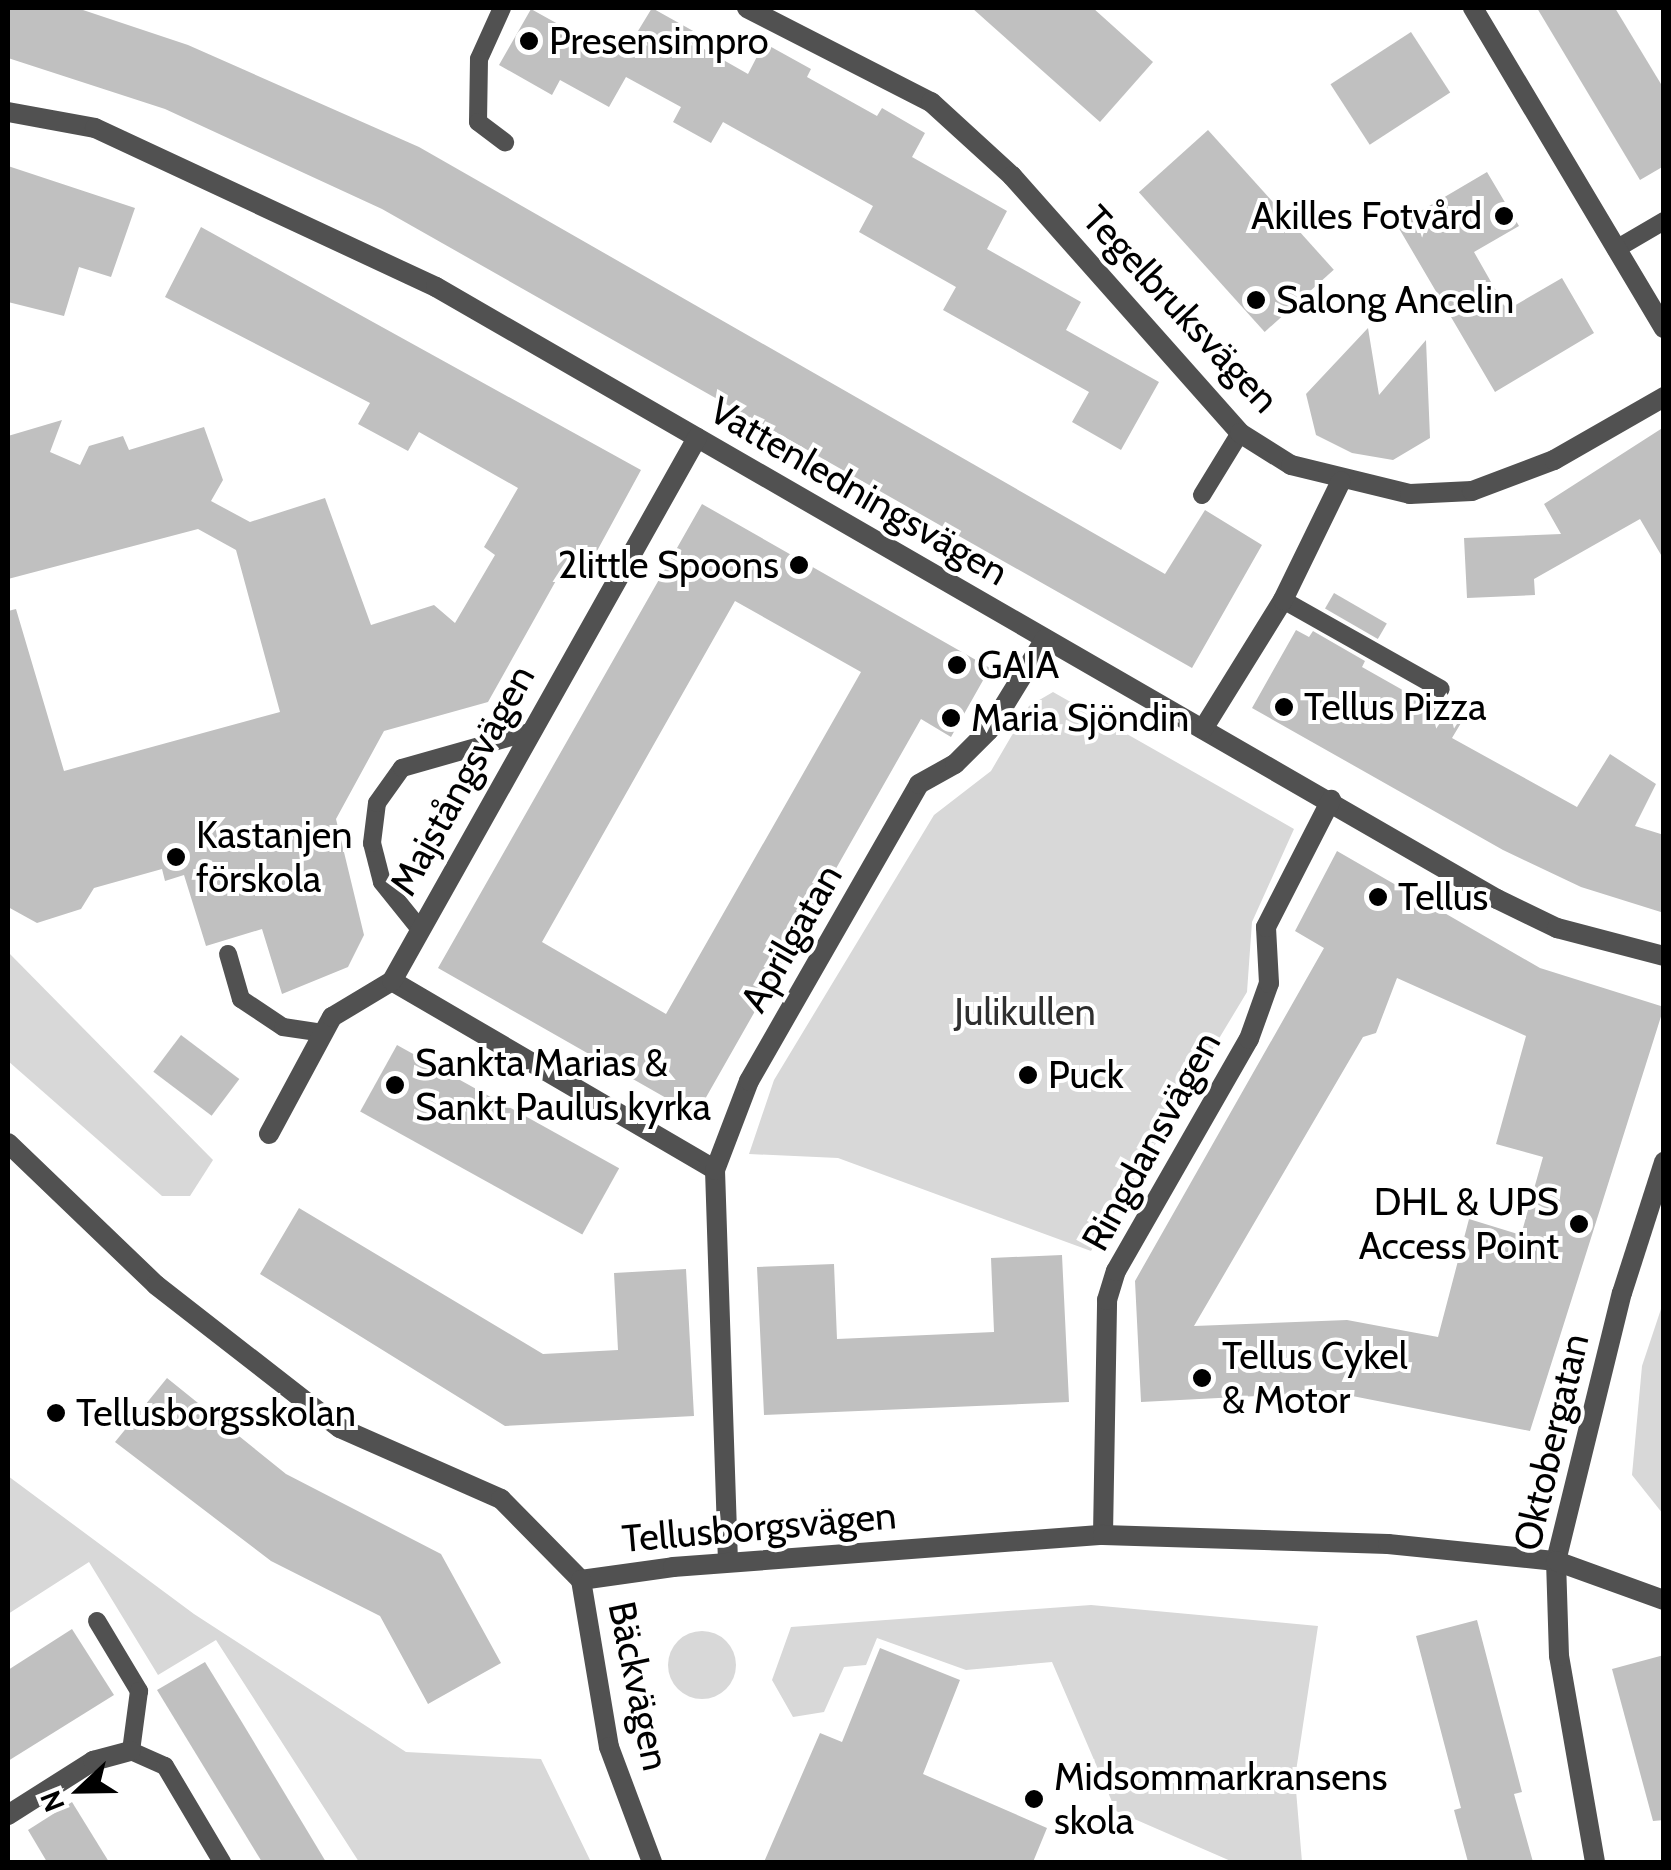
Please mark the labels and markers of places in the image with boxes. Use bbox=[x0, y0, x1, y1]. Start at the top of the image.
place label: Presensimpro bbox=[549, 18, 769, 64]
marker: Presensimpro bbox=[518, 30, 540, 52]
place label: Akilles Fotvård bbox=[1251, 193, 1482, 239]
marker: Akilles Fotvård bbox=[1491, 203, 1517, 229]
place label: Salong Ancelin bbox=[1276, 277, 1514, 323]
marker: Salong Ancelin bbox=[1245, 289, 1267, 311]
place label: 2little Spoons bbox=[558, 542, 779, 588]
marker: 2little Spoons bbox=[788, 554, 810, 576]
place label: GAIA bbox=[977, 642, 1059, 688]
marker: GAIA bbox=[946, 654, 968, 676]
place label: Tellus Pizza bbox=[1304, 684, 1486, 730]
place label: Maria Sjöndin bbox=[971, 695, 1189, 741]
marker: Tellus Pizza bbox=[1273, 696, 1295, 718]
marker: Maria Sjöndin bbox=[940, 707, 962, 729]
place label: Kastanjen förskola bbox=[196, 812, 353, 902]
marker: Kastanjen förskola bbox=[165, 846, 187, 868]
place label: Tellus bbox=[1398, 874, 1488, 920]
marker: Tellus bbox=[1367, 886, 1389, 908]
place label: Sankta Marias & Sankt Paulus kyrka bbox=[415, 1040, 711, 1130]
place label: Puck bbox=[1048, 1052, 1124, 1098]
marker: Puck bbox=[1017, 1064, 1039, 1086]
marker: Sankta Marias & Sankt Paulus kyrka bbox=[384, 1074, 406, 1096]
place label: DHL & UPS Access Point bbox=[1359, 1179, 1559, 1268]
marker: DHL & UPS Access Point bbox=[1568, 1213, 1590, 1235]
place label: Tellus Cykel & Motor bbox=[1222, 1333, 1408, 1422]
marker: Tellus Cykel & Motor bbox=[1191, 1367, 1213, 1389]
place label: Tellusborgsskolan bbox=[76, 1390, 356, 1436]
marker: Tellusborgsskolan bbox=[45, 1402, 67, 1424]
place label: Midsommarkransens skola bbox=[1054, 1754, 1388, 1844]
marker: Midsommarkransens skola bbox=[1023, 1788, 1045, 1810]

